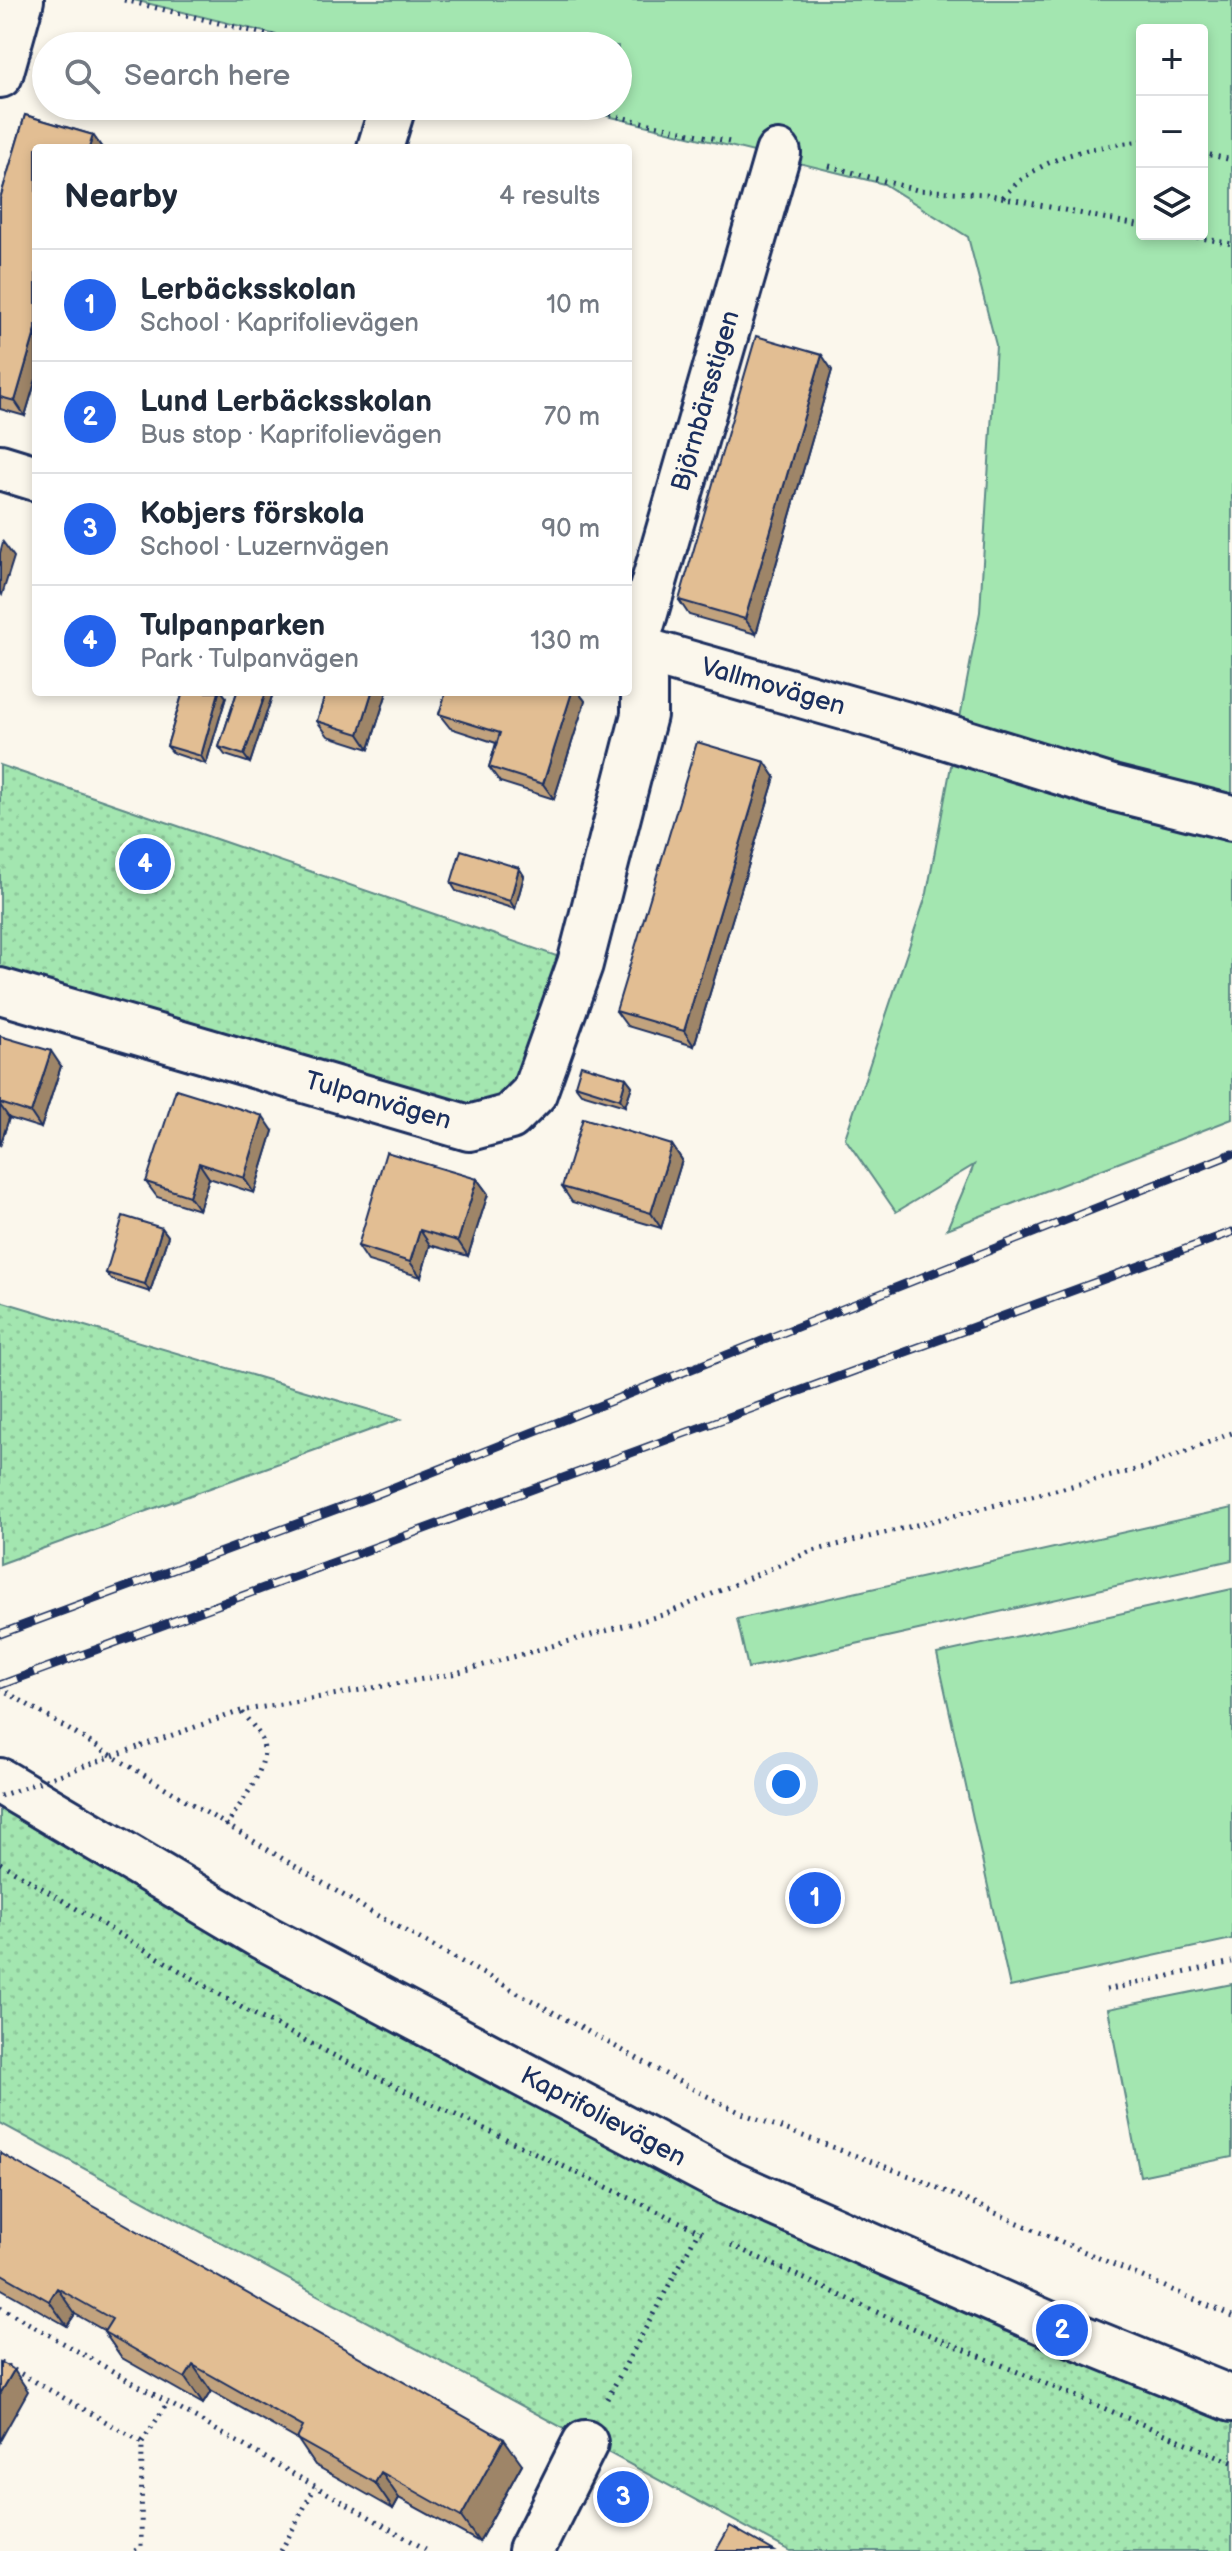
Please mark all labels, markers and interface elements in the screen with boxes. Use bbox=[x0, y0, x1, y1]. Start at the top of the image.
map controls bbox=[1136, 24, 1208, 240]
button: + bbox=[1136, 24, 1208, 96]
search box bbox=[32, 32, 632, 120]
icon: search bbox=[60, 54, 104, 98]
text: Search here bbox=[124, 58, 290, 94]
button: − bbox=[1136, 96, 1208, 168]
button: layers bbox=[1136, 168, 1208, 240]
text: Nearby bbox=[64, 176, 178, 217]
text: 4 results bbox=[499, 181, 600, 212]
text: Lerbäcksskolan bbox=[140, 272, 356, 308]
text: 1 bbox=[85, 290, 95, 321]
text: 10 m bbox=[546, 290, 600, 321]
street label: Björnbärsstigen bbox=[665, 307, 747, 495]
text: School · Kaprifolievägen bbox=[140, 308, 419, 339]
text: Lund Lerbäcksskolan bbox=[140, 384, 432, 420]
text: 2 bbox=[82, 402, 98, 433]
text: 70 m bbox=[543, 402, 600, 433]
text: Bus stop · Kaprifolievägen bbox=[140, 420, 442, 451]
text: Kobjers förskola bbox=[140, 496, 365, 532]
text: 3 bbox=[82, 514, 98, 545]
text: 90 m bbox=[541, 514, 600, 545]
text: School · Luzernvägen bbox=[140, 532, 389, 563]
text: Tulpanparken bbox=[140, 608, 325, 644]
text: 4 bbox=[82, 626, 98, 657]
text: 130 m bbox=[530, 626, 600, 657]
text: Park · Tulpanvägen bbox=[140, 644, 359, 675]
street label: Vallmovägen bbox=[697, 652, 849, 722]
pin: 4 bbox=[119, 834, 171, 894]
street label: Tulpanvägen bbox=[301, 1065, 455, 1137]
your location bbox=[766, 1764, 806, 1804]
pin: 1 bbox=[789, 1868, 841, 1928]
street label: Kaprifolievägen bbox=[515, 2060, 691, 2174]
pin: 2 bbox=[1036, 2300, 1088, 2360]
pin: 3 bbox=[597, 2467, 649, 2527]

